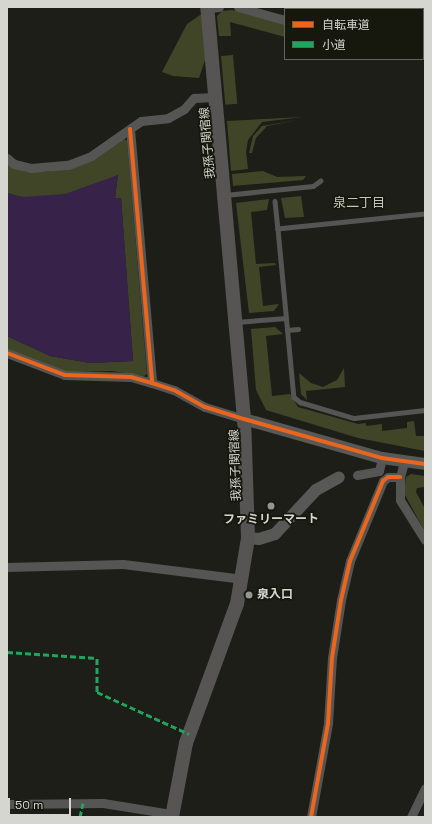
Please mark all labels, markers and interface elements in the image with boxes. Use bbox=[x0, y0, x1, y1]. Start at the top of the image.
legend bbox=[284, 8, 424, 60]
text: 自転車道 bbox=[322, 17, 370, 33]
text: 小道 bbox=[322, 37, 346, 53]
street label: 我孫子関宿線 bbox=[198, 107, 218, 179]
district label: 泉二丁目 bbox=[333, 195, 385, 211]
street label: 我孫子関宿線 bbox=[228, 429, 244, 501]
marker: ファミリーマート bbox=[266, 501, 276, 511]
place label: ファミリーマート bbox=[223, 513, 319, 527]
place label: 泉入口 bbox=[257, 588, 293, 602]
marker: 泉入口 bbox=[244, 590, 254, 600]
scale bar bbox=[10, 790, 73, 816]
text: 50 m bbox=[15, 797, 43, 813]

